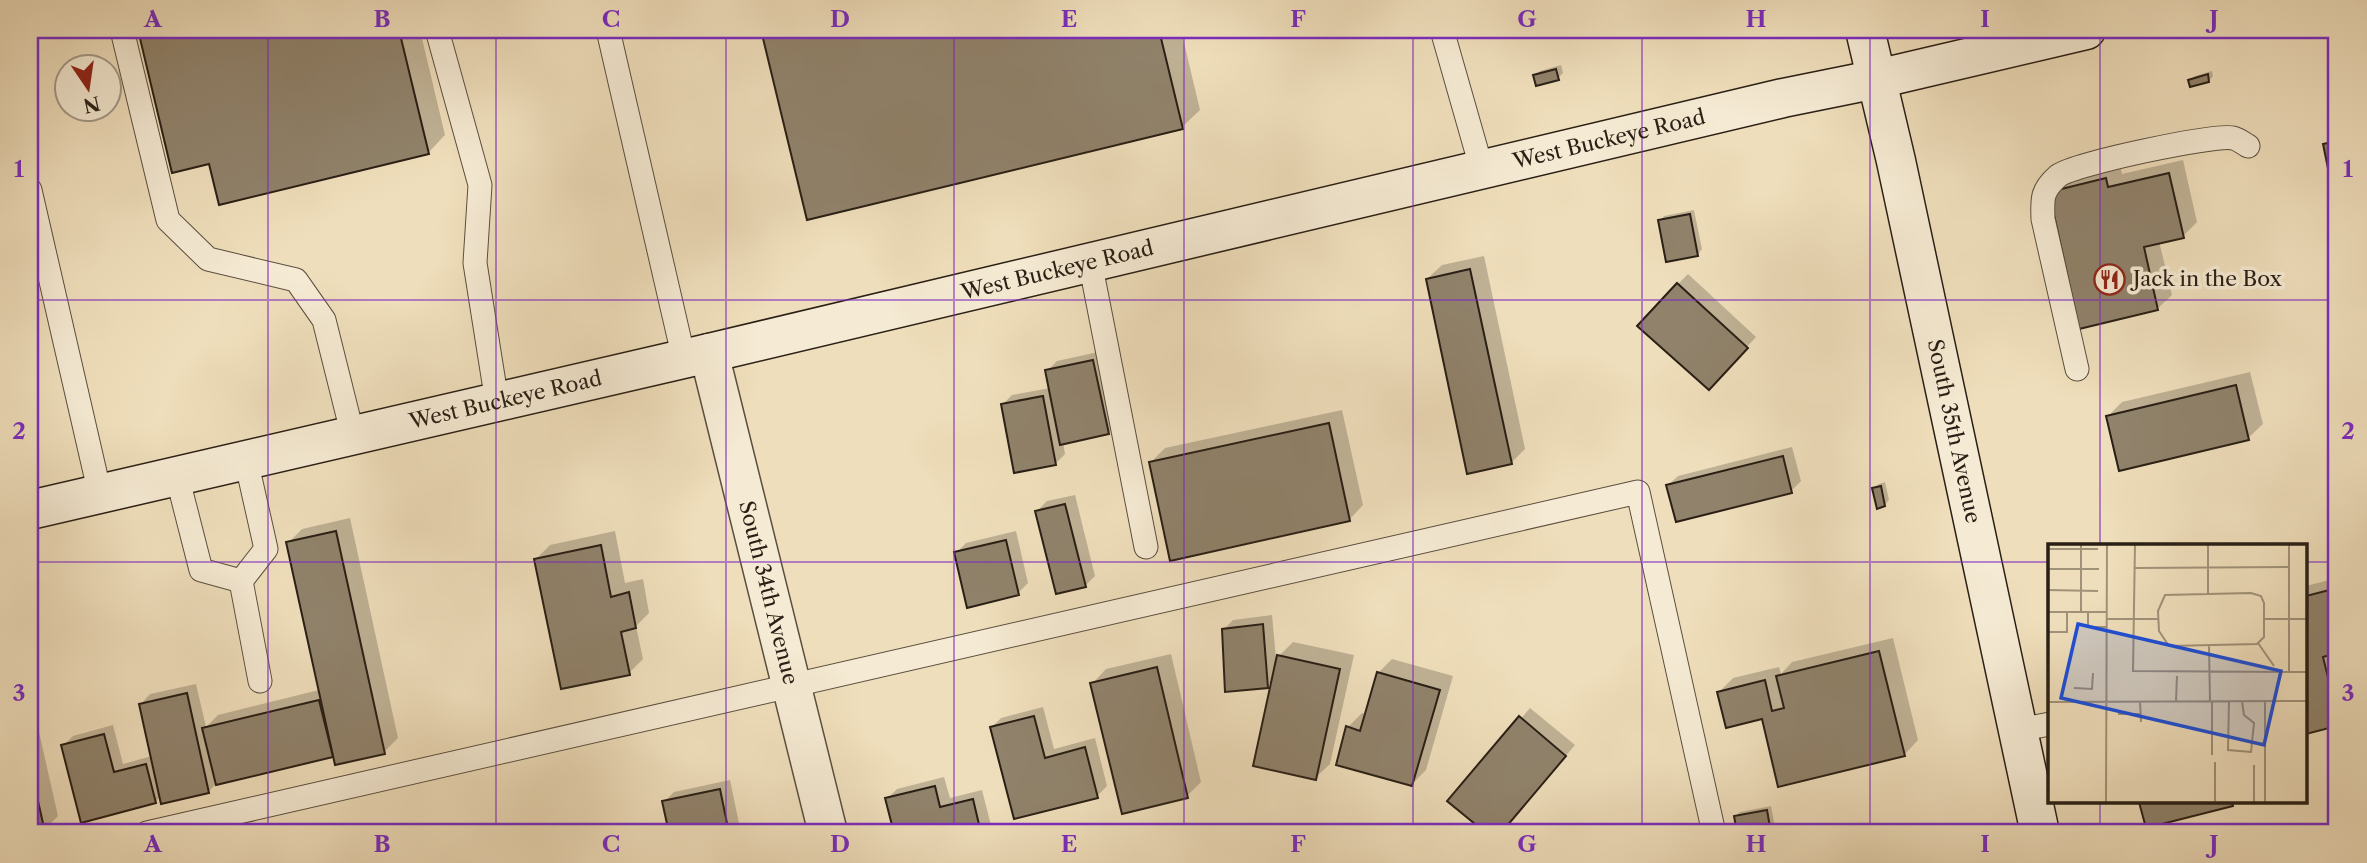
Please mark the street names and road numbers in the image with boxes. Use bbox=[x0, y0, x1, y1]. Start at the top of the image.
street label: West Buckeye Road bbox=[1509, 104, 1708, 174]
street label: West Buckeye Road bbox=[958, 235, 1156, 305]
street label: South 35th Avenue bbox=[1923, 337, 1986, 525]
street label: West Buckeye Road bbox=[406, 365, 604, 434]
street label: South 34th Avenue bbox=[734, 498, 804, 687]

